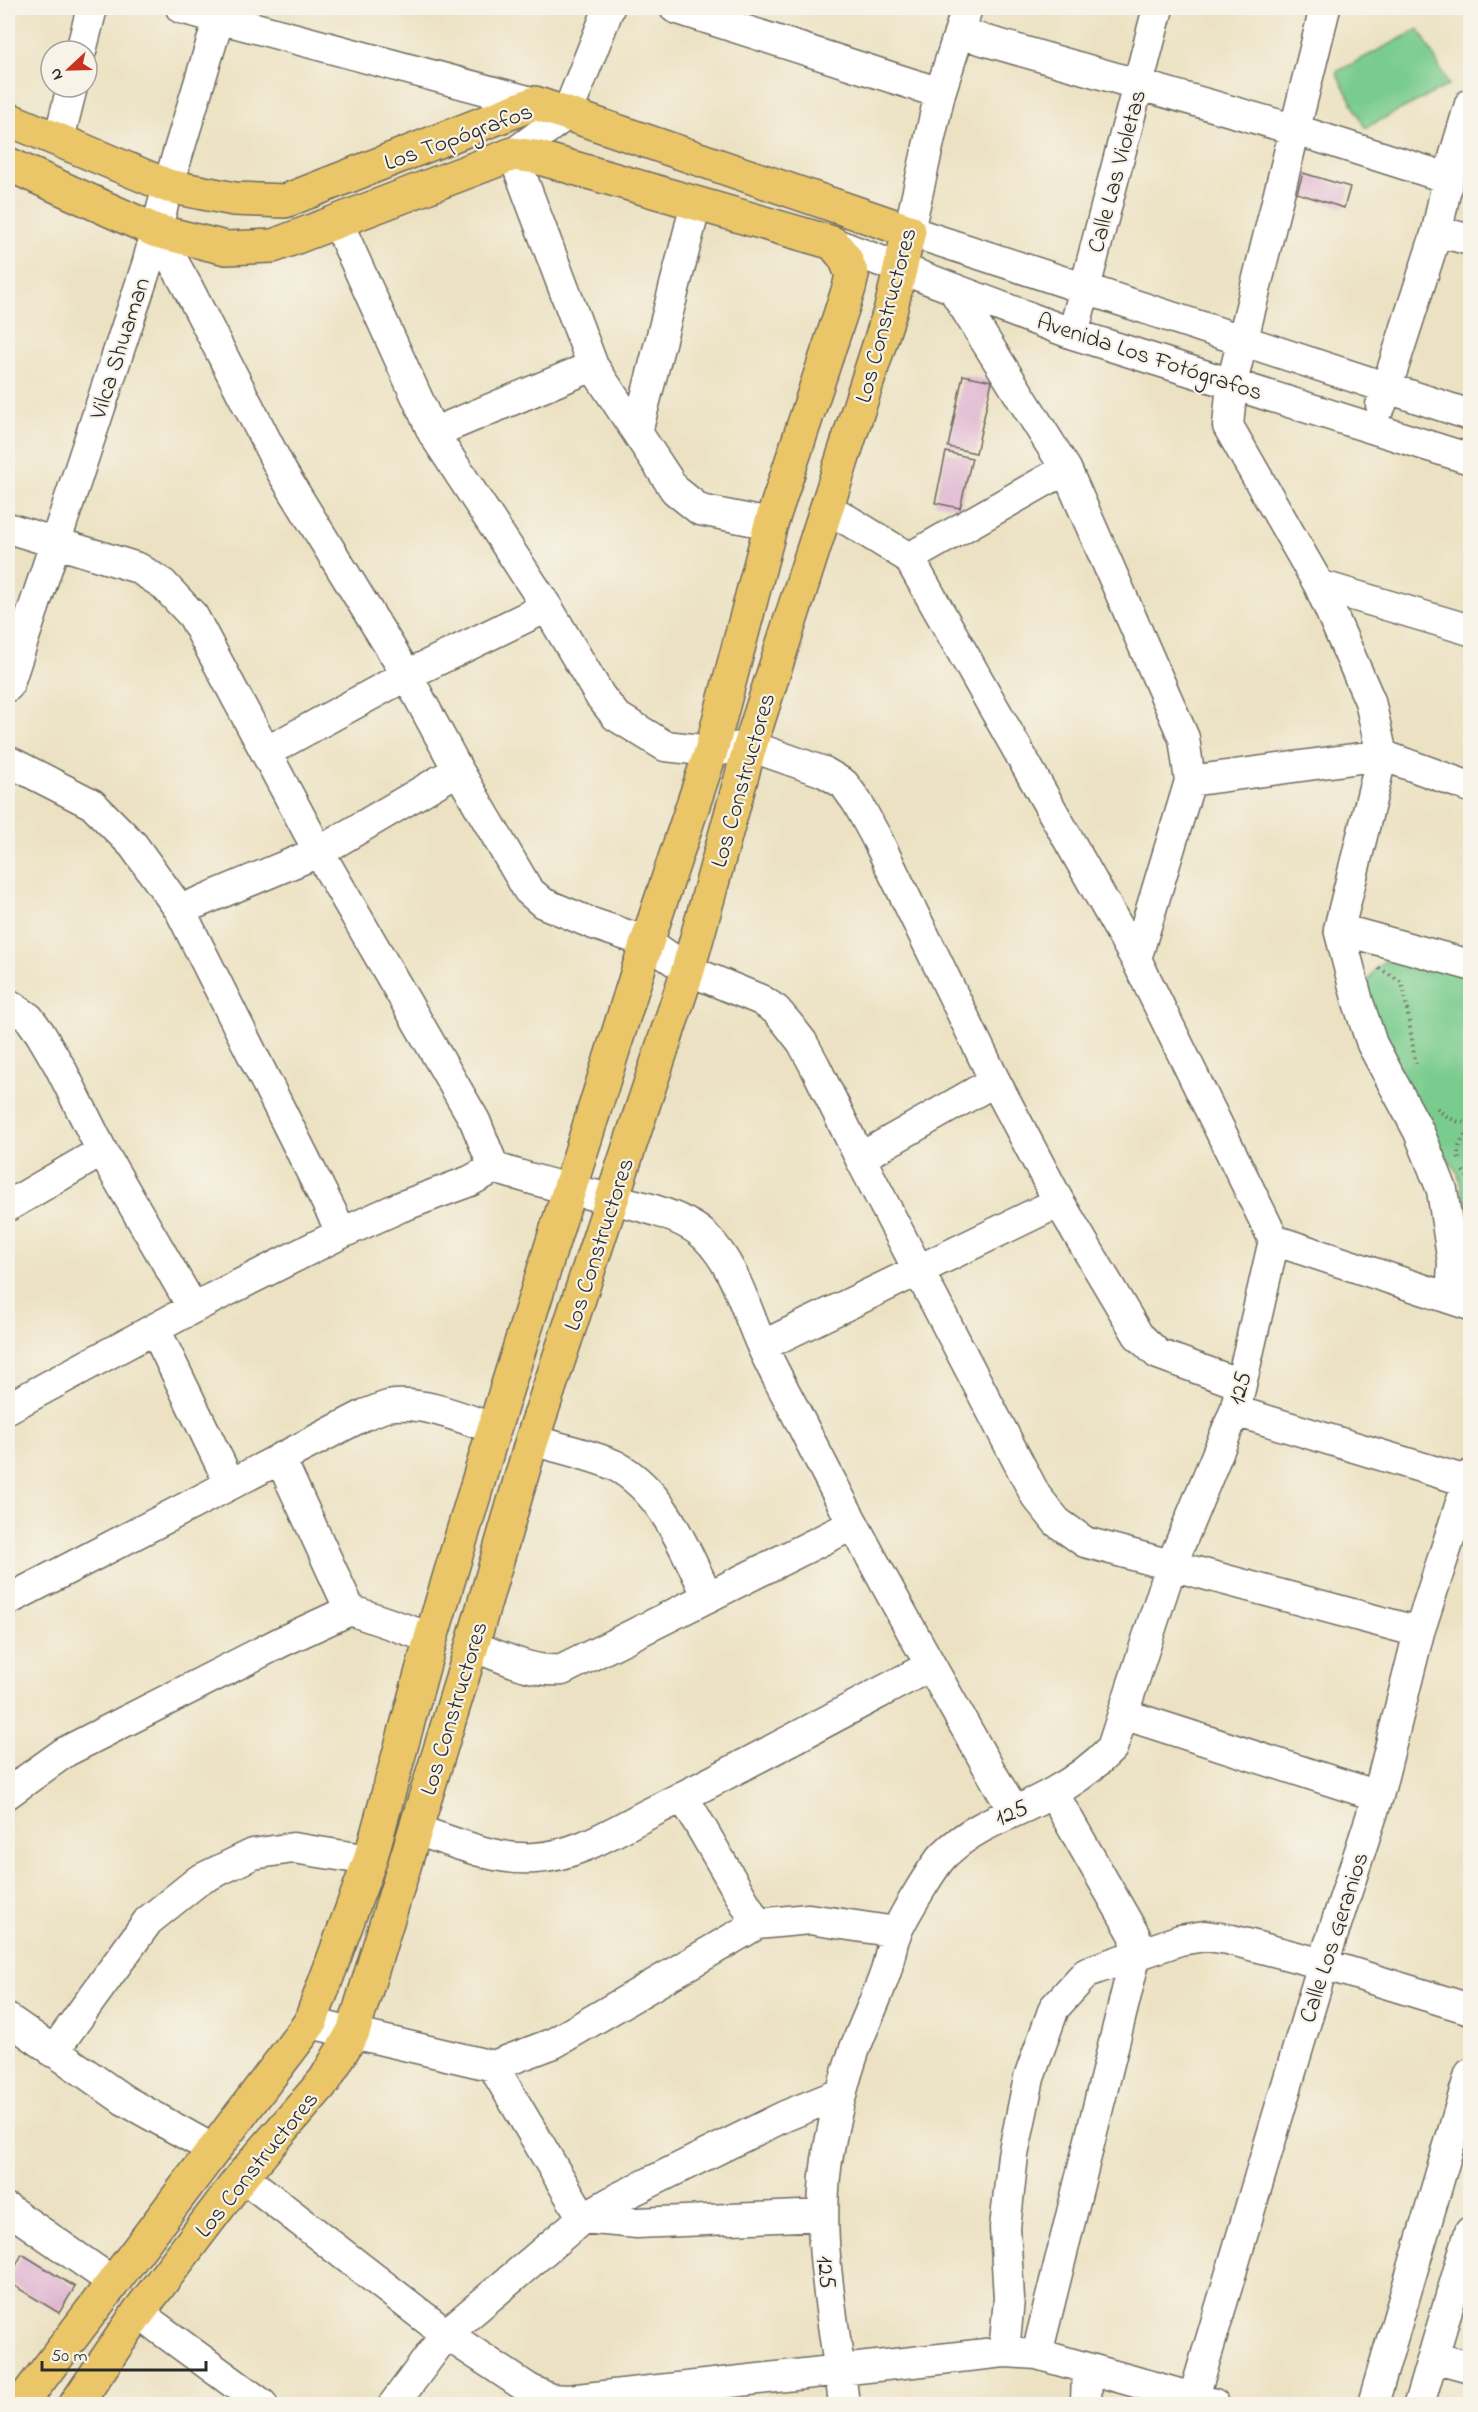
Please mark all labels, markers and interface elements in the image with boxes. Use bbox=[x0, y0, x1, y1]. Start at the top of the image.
north arrow bbox=[39, 39, 99, 99]
text: N bbox=[44, 64, 70, 83]
street label: Calle Las Violetas bbox=[1080, 86, 1157, 257]
street label: Los Topógrafos bbox=[380, 95, 538, 181]
street label: Los Constructores bbox=[847, 224, 928, 407]
street label: Vilca Shuaman bbox=[82, 273, 161, 425]
street label: Avenida Los Fotógrafos bbox=[1032, 305, 1267, 411]
street label: Los Constructores bbox=[703, 689, 786, 872]
street label: Los Constructores bbox=[556, 1154, 645, 1336]
street label: 125 bbox=[1221, 1368, 1262, 1409]
street label: Los Constructores bbox=[412, 1618, 498, 1800]
street label: 125 bbox=[990, 1791, 1035, 1837]
street label: Calle Los Geranios bbox=[1291, 1848, 1379, 2028]
street label: Los Constructores bbox=[188, 2085, 328, 2247]
street label: 125 bbox=[805, 2254, 844, 2291]
scale bar bbox=[42, 2334, 206, 2372]
text: 50 m bbox=[51, 2344, 88, 2370]

